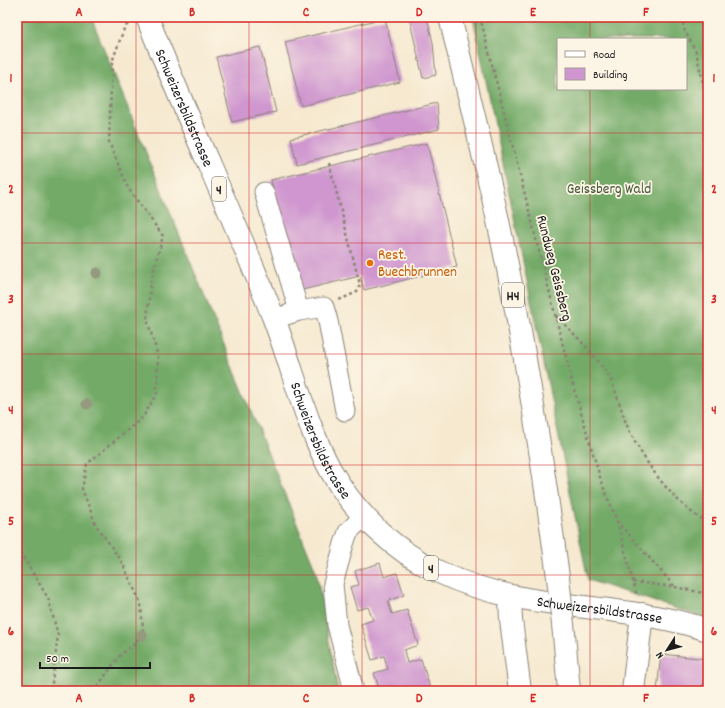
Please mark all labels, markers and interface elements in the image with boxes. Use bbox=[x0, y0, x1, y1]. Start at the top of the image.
text: A bbox=[75, 4, 83, 23]
text: B bbox=[189, 4, 195, 23]
text: C bbox=[303, 4, 310, 23]
text: D bbox=[416, 4, 423, 23]
text: E bbox=[530, 4, 537, 23]
text: F bbox=[643, 4, 649, 23]
legend bbox=[557, 38, 687, 90]
street label: Schweizersbildstrasse bbox=[148, 46, 218, 171]
text: Road bbox=[593, 47, 615, 64]
text: Building bbox=[593, 67, 628, 84]
text: 1 bbox=[10, 70, 13, 89]
text: 1 bbox=[713, 70, 716, 89]
road number: 4 bbox=[212, 177, 226, 201]
park label: Geissberg Wald bbox=[567, 179, 651, 201]
text: 2 bbox=[8, 181, 14, 200]
text: 2 bbox=[711, 181, 717, 200]
street label: Rundweg Geissberg bbox=[529, 213, 577, 324]
place label: Rest. Buechbrunnen bbox=[378, 245, 457, 284]
marker: Rest. Buechbrunnen bbox=[365, 258, 375, 268]
road number: H4 bbox=[502, 283, 524, 307]
text: 3 bbox=[8, 291, 14, 310]
text: 3 bbox=[711, 291, 717, 310]
street label: Schweizersbildstrasse bbox=[283, 380, 355, 505]
text: 4 bbox=[8, 402, 14, 421]
text: 4 bbox=[711, 402, 717, 421]
text: 5 bbox=[8, 513, 14, 532]
text: 5 bbox=[711, 513, 717, 532]
road number: 4 bbox=[424, 556, 438, 580]
street label: Schweizersbildstrasse bbox=[535, 592, 664, 631]
text: 6 bbox=[8, 623, 15, 642]
text: 6 bbox=[711, 623, 718, 642]
north arrow bbox=[647, 630, 687, 670]
scale bar bbox=[40, 644, 150, 670]
text: N bbox=[652, 647, 669, 662]
text: 50 m bbox=[46, 651, 69, 668]
text: A bbox=[75, 690, 83, 708]
text: B bbox=[189, 690, 195, 708]
text: C bbox=[303, 690, 310, 708]
text: D bbox=[416, 690, 423, 708]
text: E bbox=[530, 690, 537, 708]
text: F bbox=[643, 690, 649, 708]

